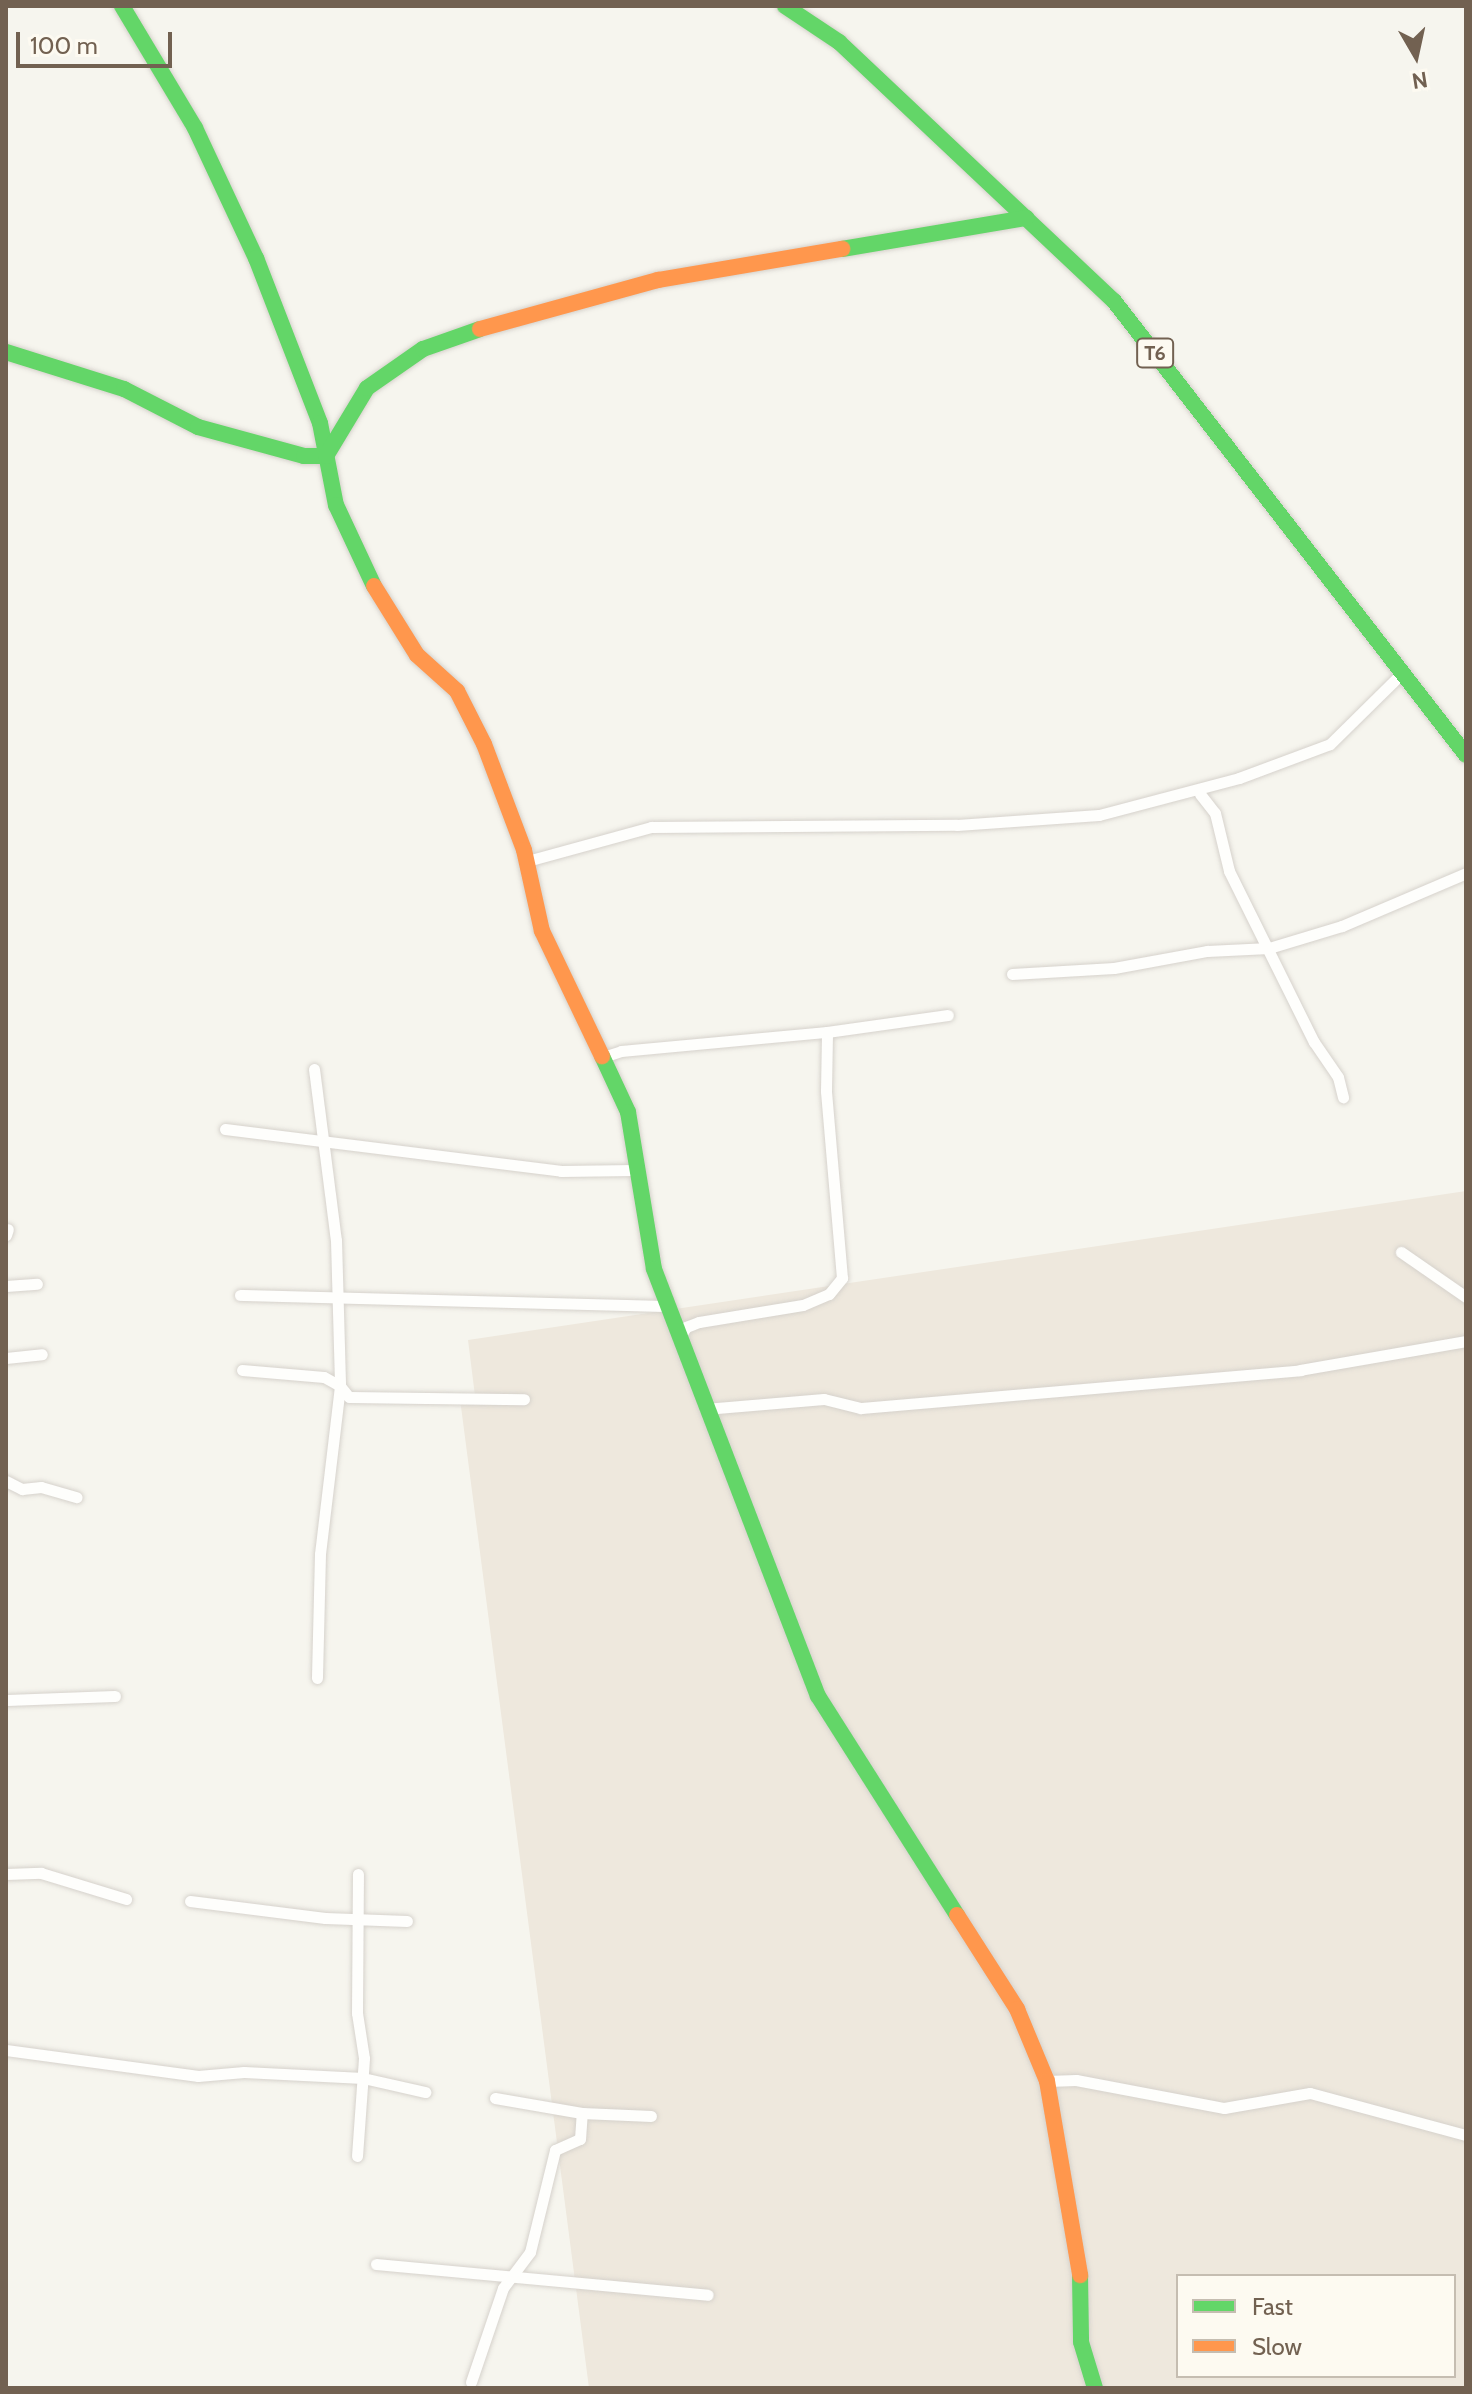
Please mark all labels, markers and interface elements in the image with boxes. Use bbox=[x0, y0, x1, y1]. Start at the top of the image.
scale bar bbox=[20, 16, 176, 66]
north arrow bbox=[1376, 16, 1456, 96]
text: 100 m bbox=[30, 31, 98, 60]
text: N bbox=[1410, 66, 1430, 95]
road number: T6 bbox=[1135, 337, 1175, 369]
legend bbox=[1176, 2274, 1456, 2378]
text: Fast bbox=[1252, 2292, 1293, 2321]
text: Slow bbox=[1252, 2332, 1302, 2361]

